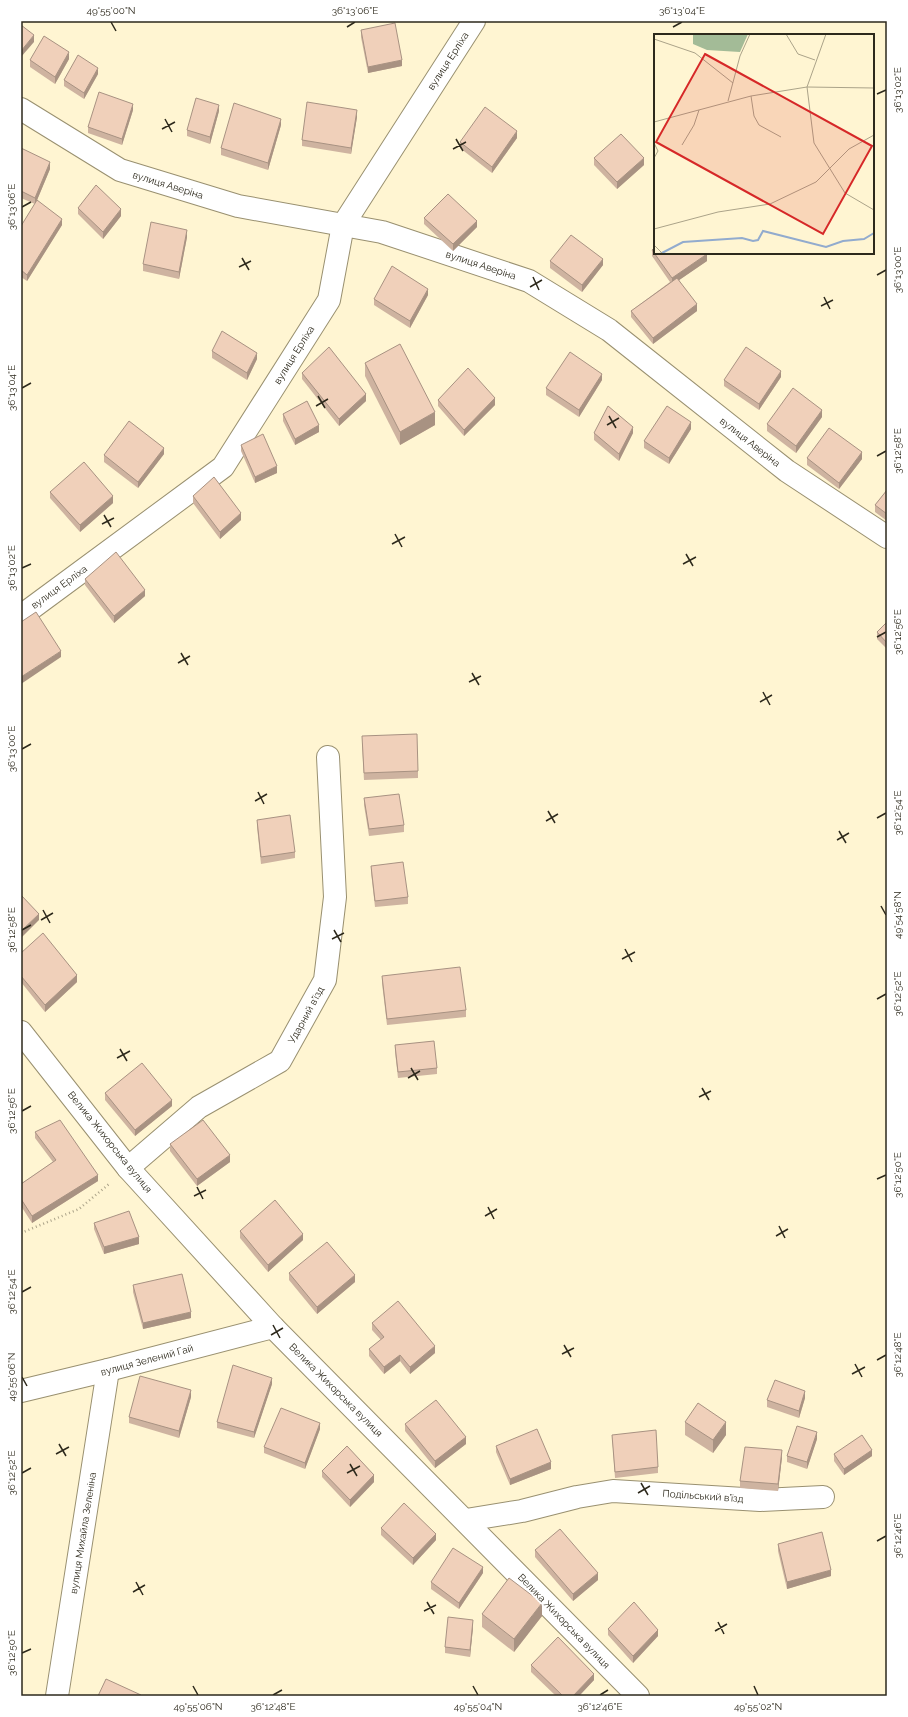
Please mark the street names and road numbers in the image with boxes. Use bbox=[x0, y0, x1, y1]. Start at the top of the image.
street label: вулиця Ерліха bbox=[425, 30, 471, 92]
street label: вулиця Аверіна bbox=[131, 169, 205, 201]
street label: вулиця Аверіна bbox=[444, 248, 518, 282]
street label: вулиця Ерліха bbox=[272, 324, 316, 386]
street label: вулиця Аверіна bbox=[718, 415, 782, 469]
street label: вулиця Ерліха bbox=[29, 563, 89, 611]
street label: Ударний в’їзд bbox=[286, 984, 326, 1045]
street label: Велика Жихорська вулиця bbox=[66, 1089, 154, 1195]
street label: Велика Жихорська вулиця bbox=[287, 1341, 385, 1439]
street label: вулиця Зелений Гай bbox=[99, 1342, 195, 1378]
street label: вулиця Михайла Зеленіна bbox=[68, 1471, 98, 1595]
street label: Подільський в’їзд bbox=[662, 1488, 744, 1504]
street label: Велика Жихорська вулиця bbox=[516, 1571, 612, 1671]

